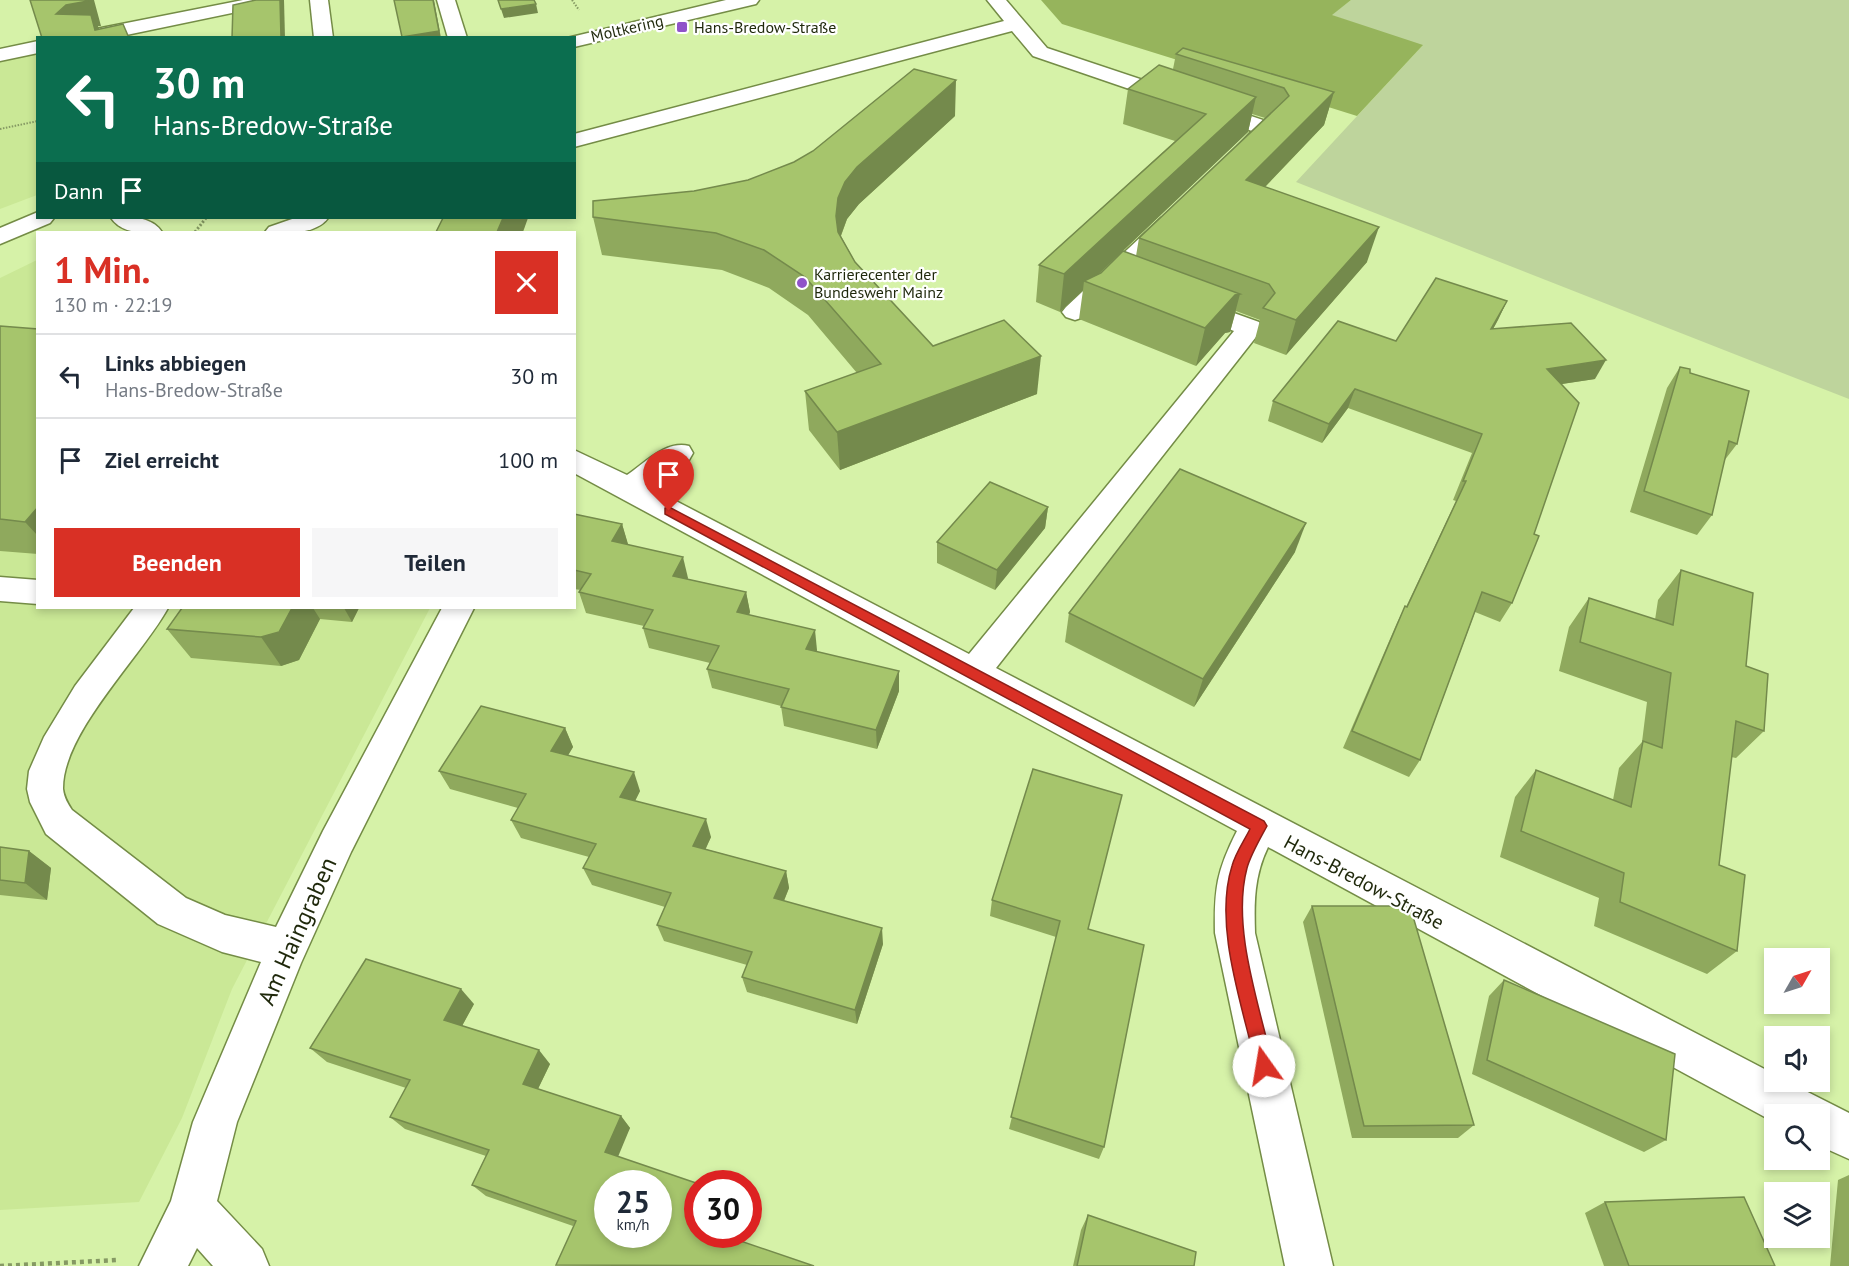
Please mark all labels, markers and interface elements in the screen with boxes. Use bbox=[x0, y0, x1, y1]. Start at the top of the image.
street label: Moltkering bbox=[589, 10, 665, 46]
place label: Hans-Bredow-Straße bbox=[694, 17, 836, 37]
marker: Hans-Bredow-Straße bbox=[675, 20, 689, 34]
text: 30 m bbox=[153, 55, 245, 110]
icon: left bbox=[54, 60, 132, 138]
text: Hans-Bredow-Straße bbox=[153, 108, 393, 142]
icon: arrive bbox=[115, 174, 148, 207]
text: Dann bbox=[54, 177, 103, 205]
text: 1 Min. bbox=[54, 246, 150, 293]
button: close bbox=[495, 251, 558, 314]
place label: Karrierecenter der Bundeswehr Mainz bbox=[814, 264, 943, 302]
marker: Karrierecenter der Bundeswehr Mainz bbox=[795, 276, 809, 290]
text: 130 m · 22:19 bbox=[54, 292, 172, 318]
text: Links abbiegen bbox=[105, 349, 246, 377]
icon: left bbox=[54, 360, 87, 393]
text: 30 m bbox=[510, 362, 558, 390]
text: Hans-Bredow-Straße bbox=[105, 377, 283, 403]
icon: arrive bbox=[54, 444, 87, 477]
text: Ziel erreicht bbox=[105, 446, 219, 474]
text: 100 m bbox=[498, 446, 558, 474]
pin bbox=[643, 449, 694, 511]
icon: arrive bbox=[652, 458, 685, 491]
button: Beenden bbox=[54, 528, 300, 597]
button: Teilen bbox=[312, 528, 558, 597]
street label: Hans-Bredow-Straße bbox=[1279, 829, 1449, 935]
street label: Am Haingraben bbox=[251, 852, 343, 1010]
north arrow bbox=[1764, 948, 1830, 1014]
map controls bbox=[1764, 948, 1830, 1248]
button: sound bbox=[1764, 1026, 1830, 1092]
position arrow bbox=[1232, 1034, 1296, 1098]
button: search bbox=[1764, 1104, 1830, 1170]
speed limit sign: 30 bbox=[684, 1170, 762, 1248]
text: 25 bbox=[616, 1182, 650, 1221]
button: layers bbox=[1764, 1182, 1830, 1248]
text: km/h bbox=[617, 1215, 649, 1234]

